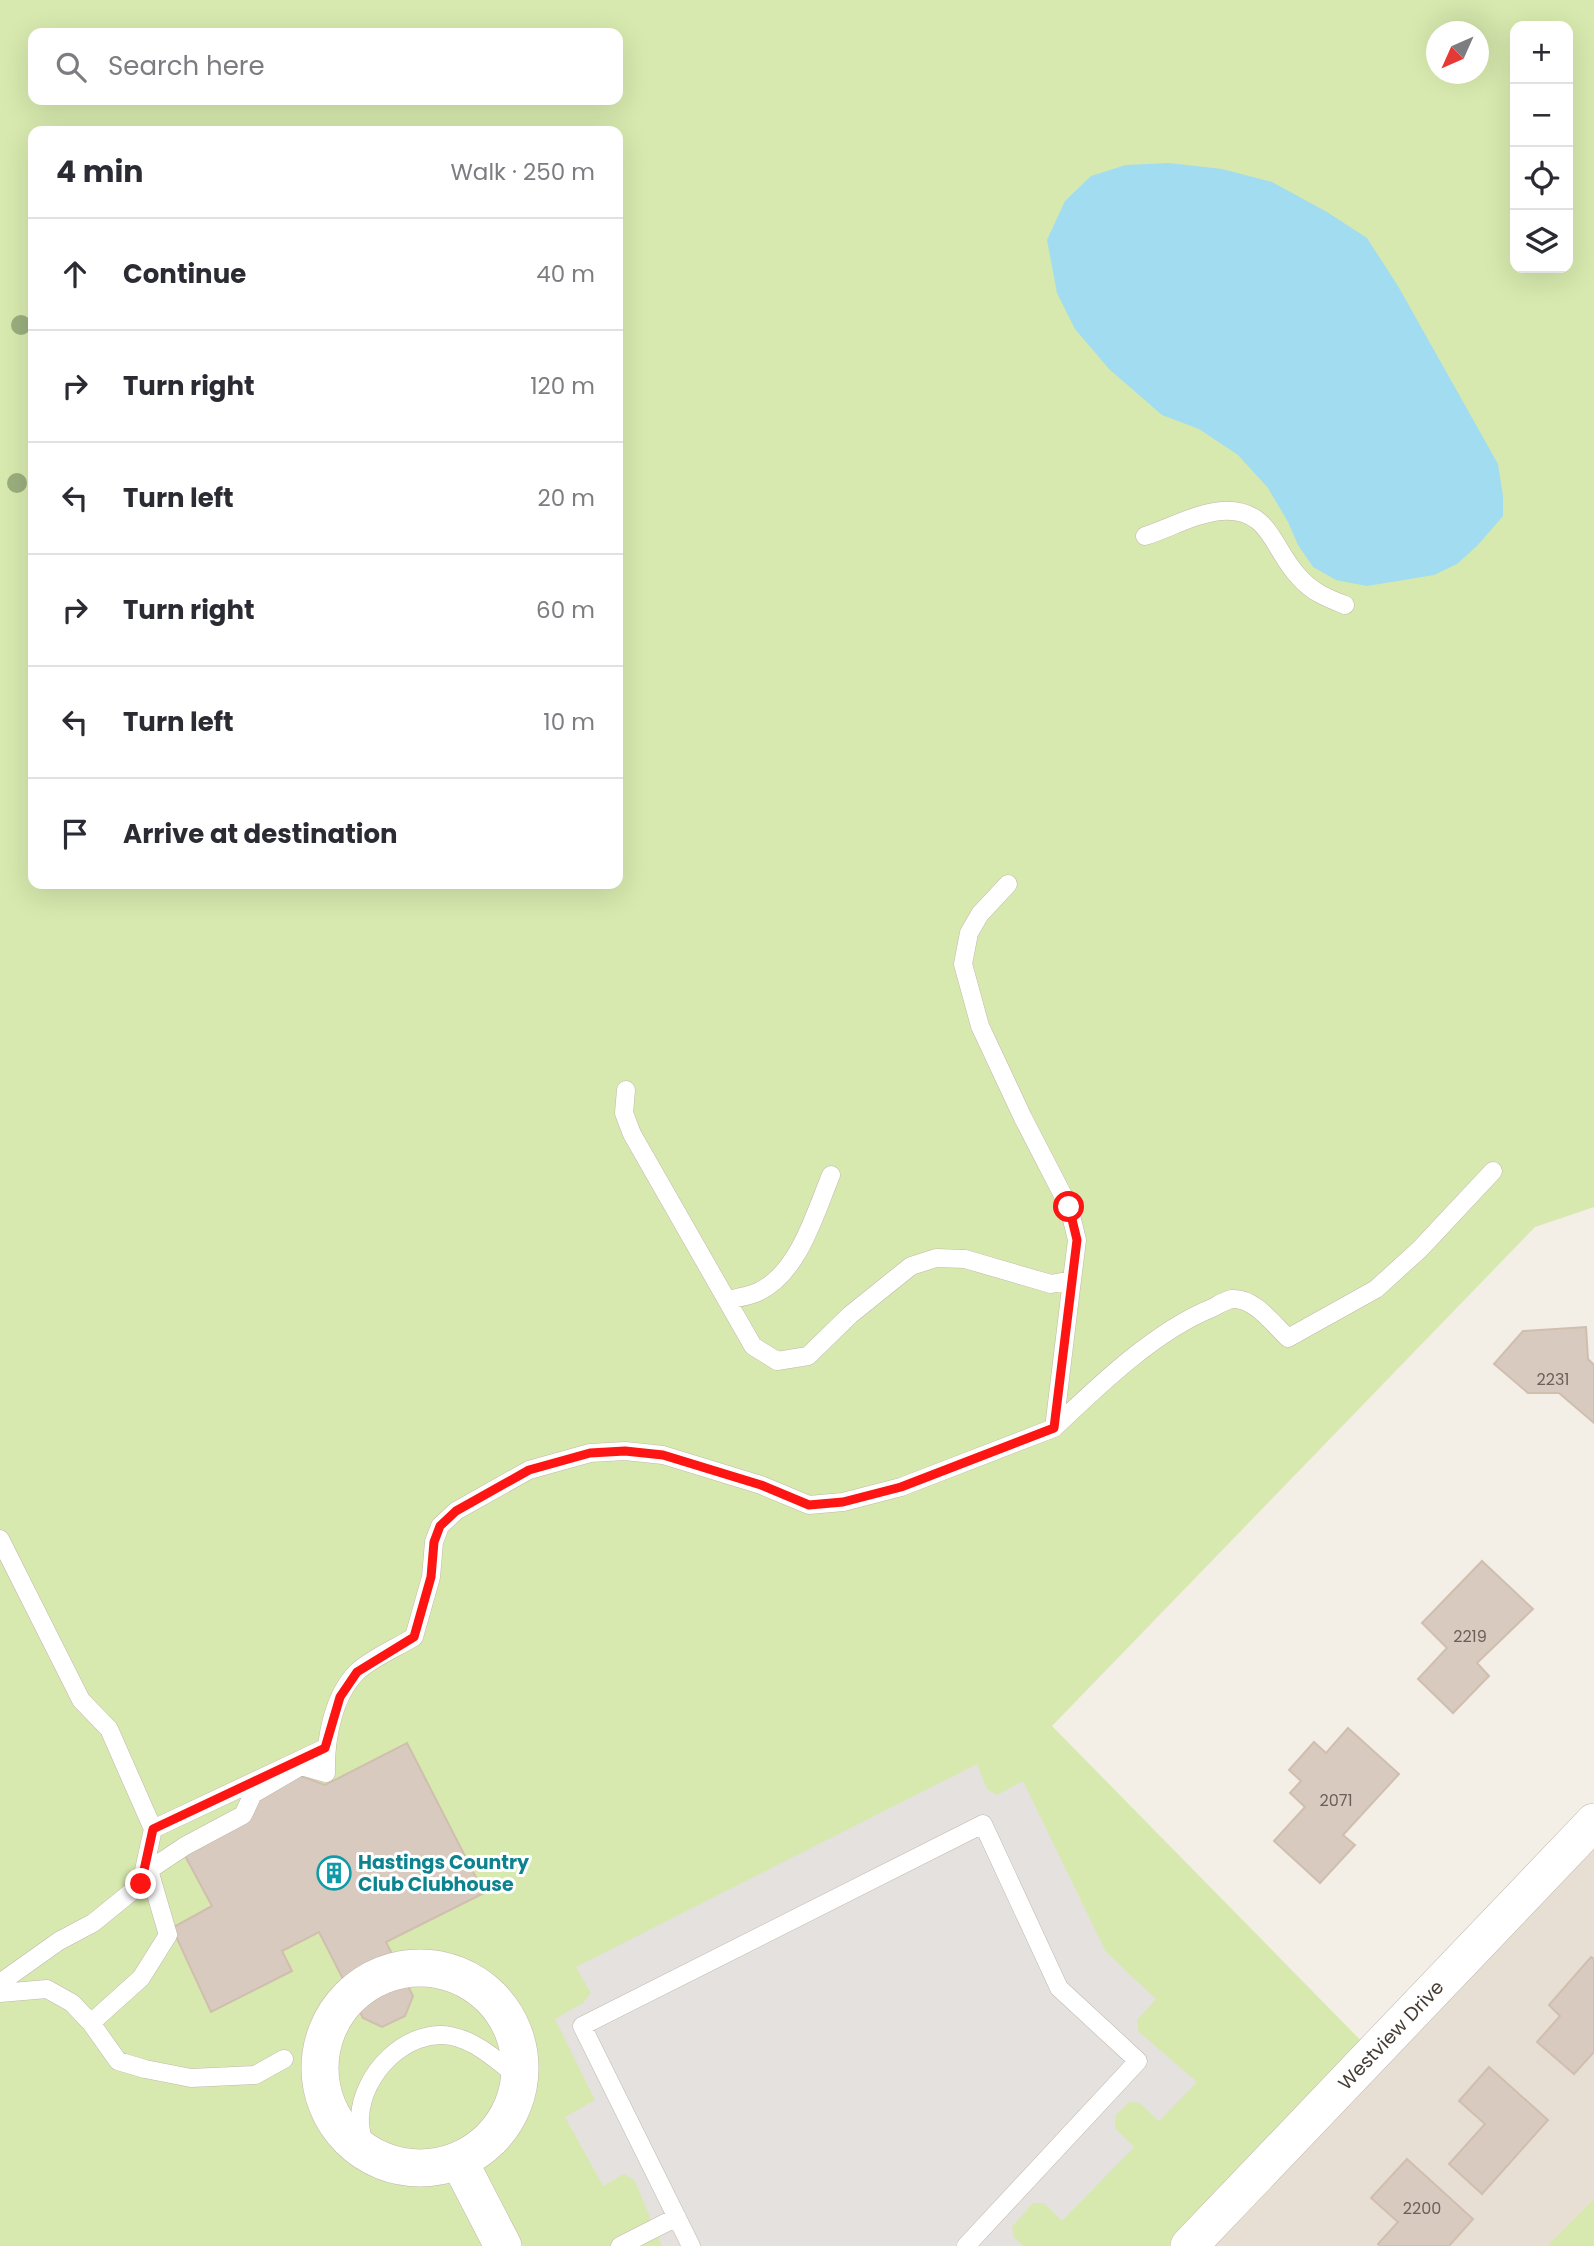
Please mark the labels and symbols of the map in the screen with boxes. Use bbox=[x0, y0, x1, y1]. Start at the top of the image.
north arrow bbox=[1426, 21, 1489, 84]
route start bbox=[1053, 1191, 1084, 1222]
house number: 2231 bbox=[1537, 1368, 1569, 1391]
house number: 2219 bbox=[1453, 1625, 1487, 1648]
house number: 2071 bbox=[1319, 1789, 1353, 1812]
place label: Hastings Country Club Clubhouse bbox=[358, 1849, 530, 1898]
building icon: Hastings Country Club Clubhouse bbox=[315, 1854, 353, 1892]
route end bbox=[125, 1868, 156, 1899]
street label: Westview Drive bbox=[1332, 1974, 1450, 2096]
house number: 2200 bbox=[1403, 2197, 1441, 2220]

